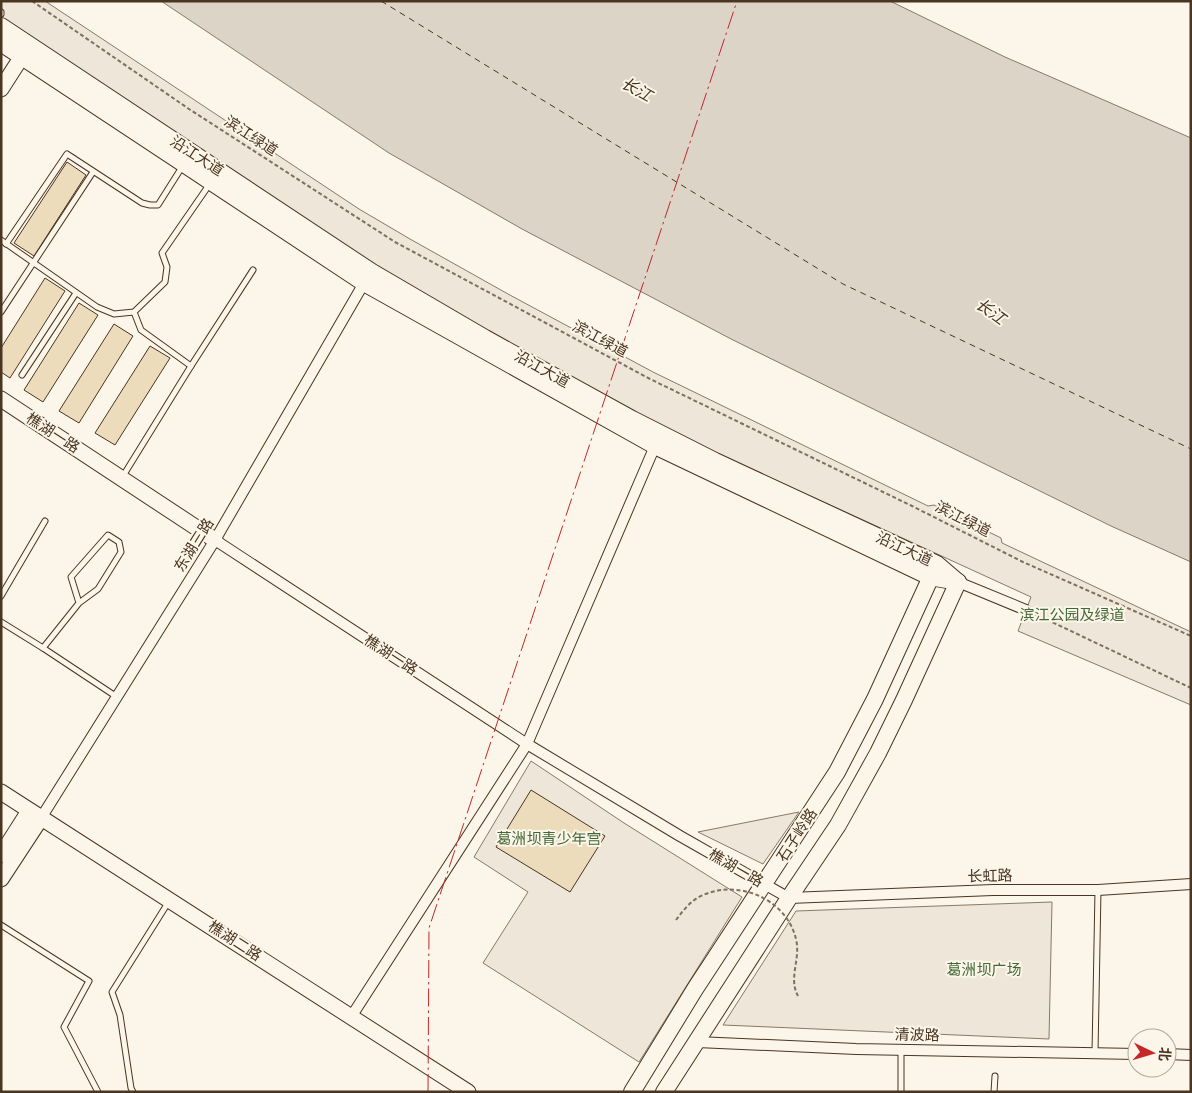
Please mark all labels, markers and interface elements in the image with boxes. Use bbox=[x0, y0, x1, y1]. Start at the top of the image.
water label: 长江 bbox=[617, 72, 658, 108]
street label: 滨江绿道 bbox=[220, 111, 282, 162]
street label: 沿江大道 bbox=[166, 131, 228, 182]
water label: 长江 bbox=[971, 294, 1011, 331]
street label: 滨江绿道 bbox=[568, 316, 631, 363]
street label: 沿江大道 bbox=[510, 346, 573, 393]
street label: 樵湖一路 bbox=[22, 408, 84, 459]
street label: 滨江绿道 bbox=[931, 496, 994, 542]
street label: 东湖三路 bbox=[170, 514, 219, 576]
street label: 沿江大道 bbox=[872, 527, 935, 572]
park label: 滨江公园及绿道 bbox=[1019, 605, 1125, 626]
street label: 樵湖一路 bbox=[360, 630, 422, 681]
street label: 石子岭路 bbox=[772, 804, 823, 866]
park label: 葛洲坝青少年宫 bbox=[496, 829, 602, 850]
street label: 樵湖一路 bbox=[705, 844, 767, 893]
street label: 长虹路 bbox=[967, 866, 1013, 887]
street label: 樵湖二路 bbox=[204, 916, 266, 967]
park label: 葛洲坝广场 bbox=[946, 960, 1022, 981]
street label: 清波路 bbox=[894, 1025, 940, 1046]
north arrow bbox=[1127, 1028, 1177, 1078]
text: 北 bbox=[1153, 1046, 1175, 1062]

